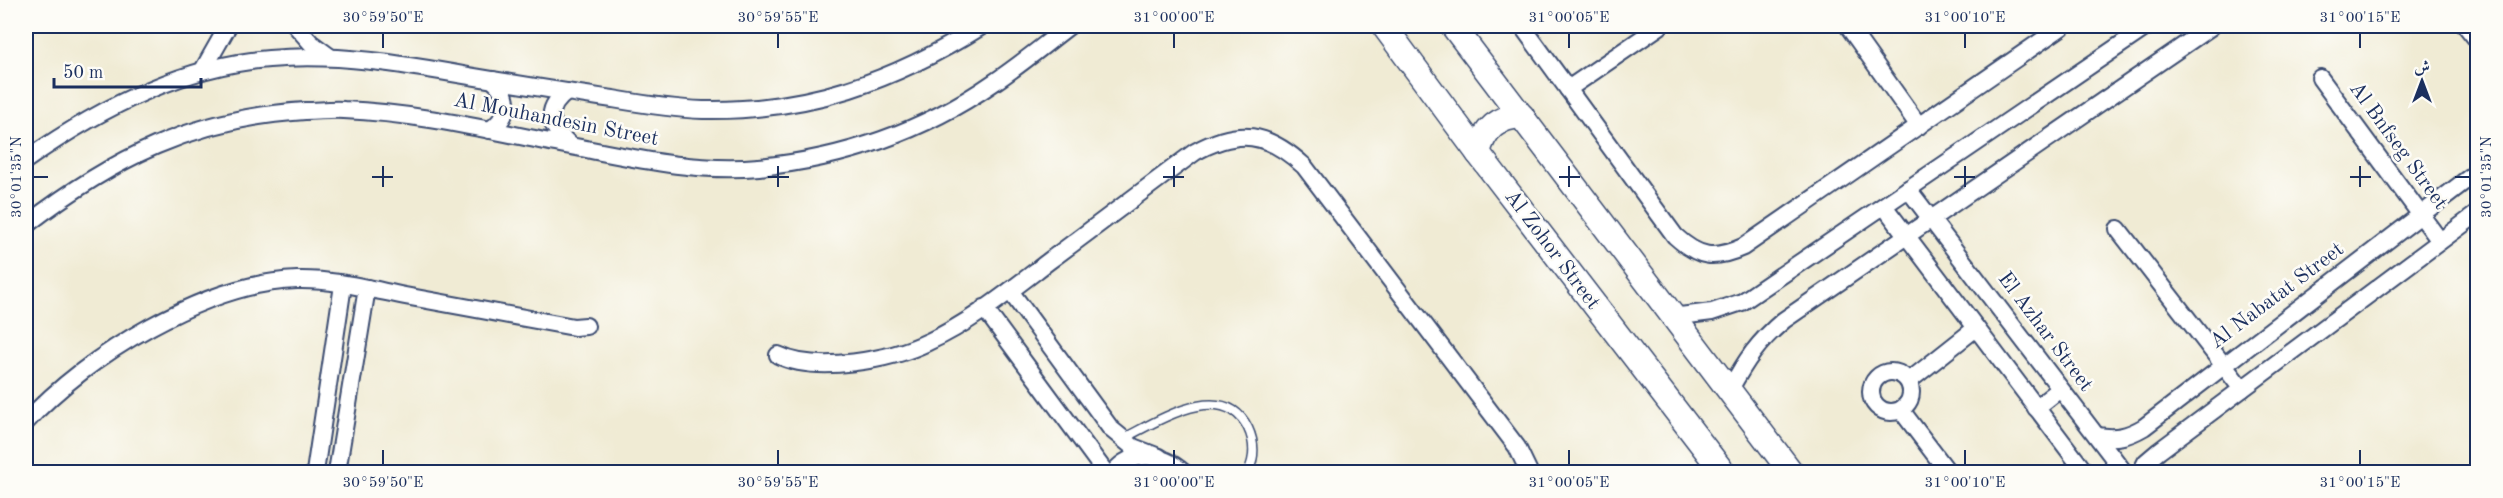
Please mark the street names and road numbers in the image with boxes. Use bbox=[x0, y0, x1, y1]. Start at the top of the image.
street label: Al Bnfseg Street bbox=[2345, 78, 2451, 214]
street label: Al Mouhandesin Street bbox=[452, 90, 660, 150]
street label: Al Zohor Street bbox=[1500, 186, 1604, 314]
street label: Al Nabatat Street bbox=[2206, 239, 2348, 353]
street label: El Azhar Street bbox=[1994, 268, 2096, 396]

